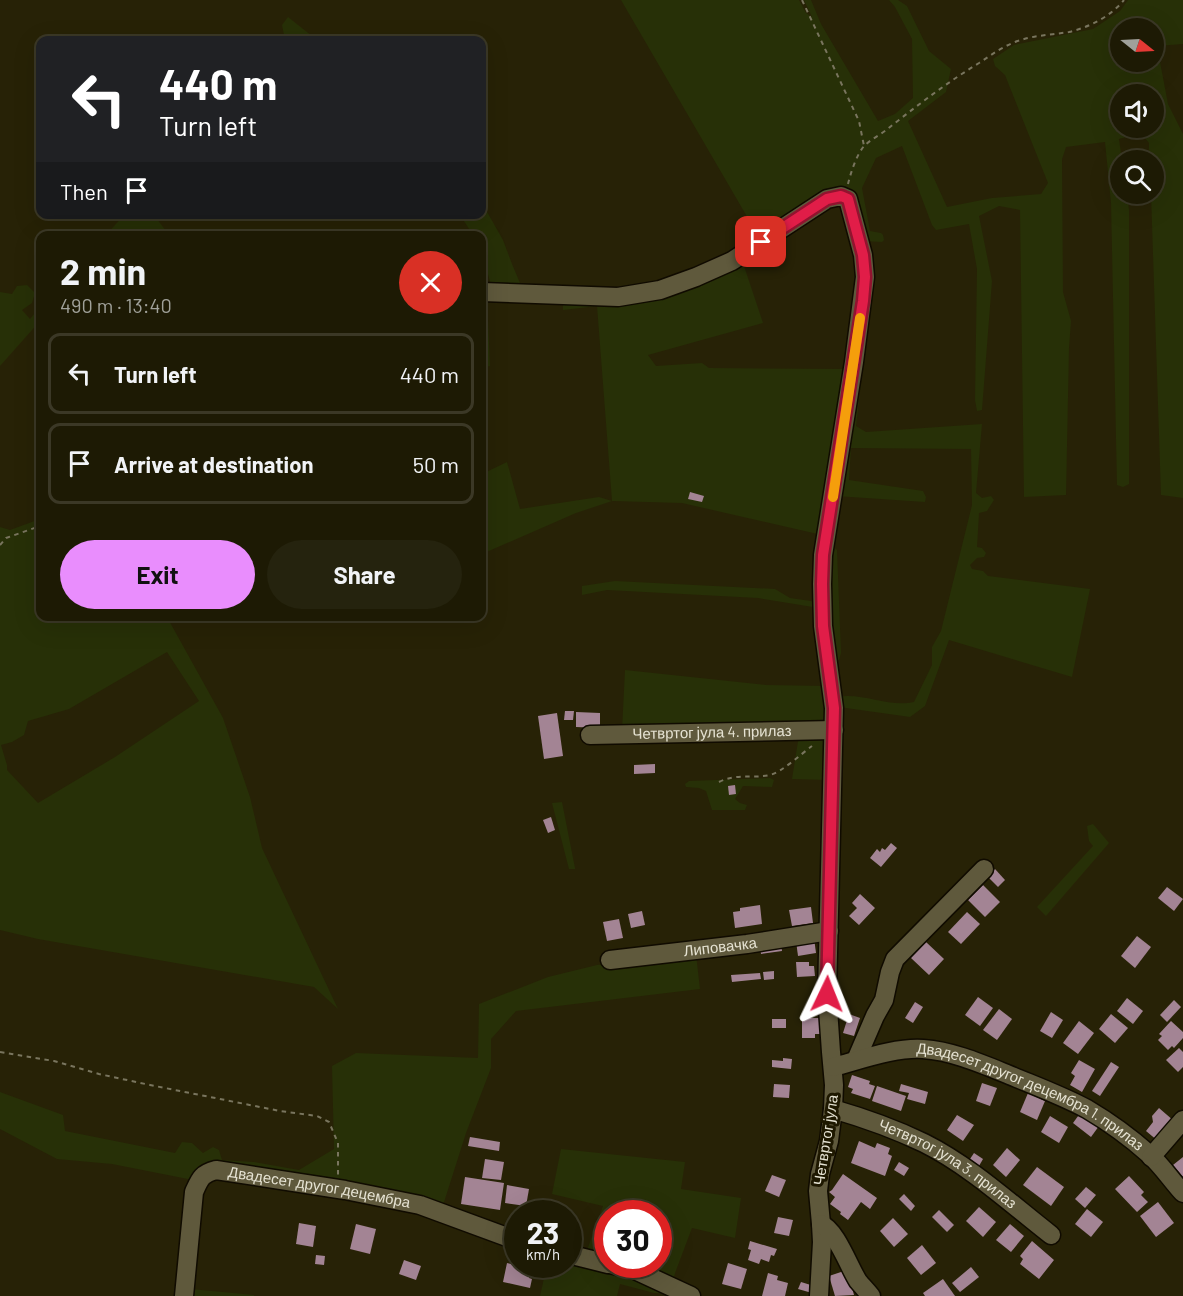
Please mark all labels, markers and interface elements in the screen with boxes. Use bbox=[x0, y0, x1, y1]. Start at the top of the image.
north arrow bbox=[1110, 18, 1164, 72]
map controls bbox=[1110, 18, 1164, 204]
text: 440 m bbox=[159, 58, 277, 108]
icon: left bbox=[60, 60, 138, 138]
button: sound bbox=[1110, 84, 1164, 138]
text: Turn left bbox=[159, 109, 257, 141]
button: search bbox=[1110, 150, 1164, 204]
icon: arrive bbox=[120, 174, 153, 207]
text: Then bbox=[60, 178, 108, 204]
pin bbox=[735, 216, 786, 267]
icon: arrive bbox=[744, 225, 777, 258]
text: 2 min bbox=[60, 249, 146, 292]
button: close bbox=[399, 251, 462, 314]
text: 490 m · 13:40 bbox=[60, 293, 172, 317]
icon: left bbox=[63, 357, 96, 390]
text: Turn left bbox=[114, 361, 197, 387]
text: 440 m bbox=[400, 361, 459, 387]
icon: arrive bbox=[63, 447, 96, 480]
text: Arrive at destination bbox=[114, 451, 313, 477]
text: 50 m bbox=[413, 451, 459, 477]
button: Exit bbox=[60, 540, 255, 609]
button: Share bbox=[267, 540, 462, 609]
street label: Четвртог јула 4. прилаз bbox=[632, 721, 792, 742]
street label: Липовачка bbox=[683, 932, 759, 959]
position arrow bbox=[795, 962, 859, 1026]
street label: Двадесет другог децембра 1. прилаз bbox=[916, 1039, 1148, 1154]
street label: Четвртог јула bbox=[809, 1092, 841, 1187]
street label: Четвртог јула 3. прилаз bbox=[876, 1115, 1021, 1212]
street label: Двадесет другог децембра bbox=[227, 1162, 413, 1211]
speed limit sign: 30 bbox=[594, 1200, 672, 1278]
text: 23 bbox=[527, 1214, 559, 1250]
text: km/h bbox=[526, 1245, 560, 1263]

